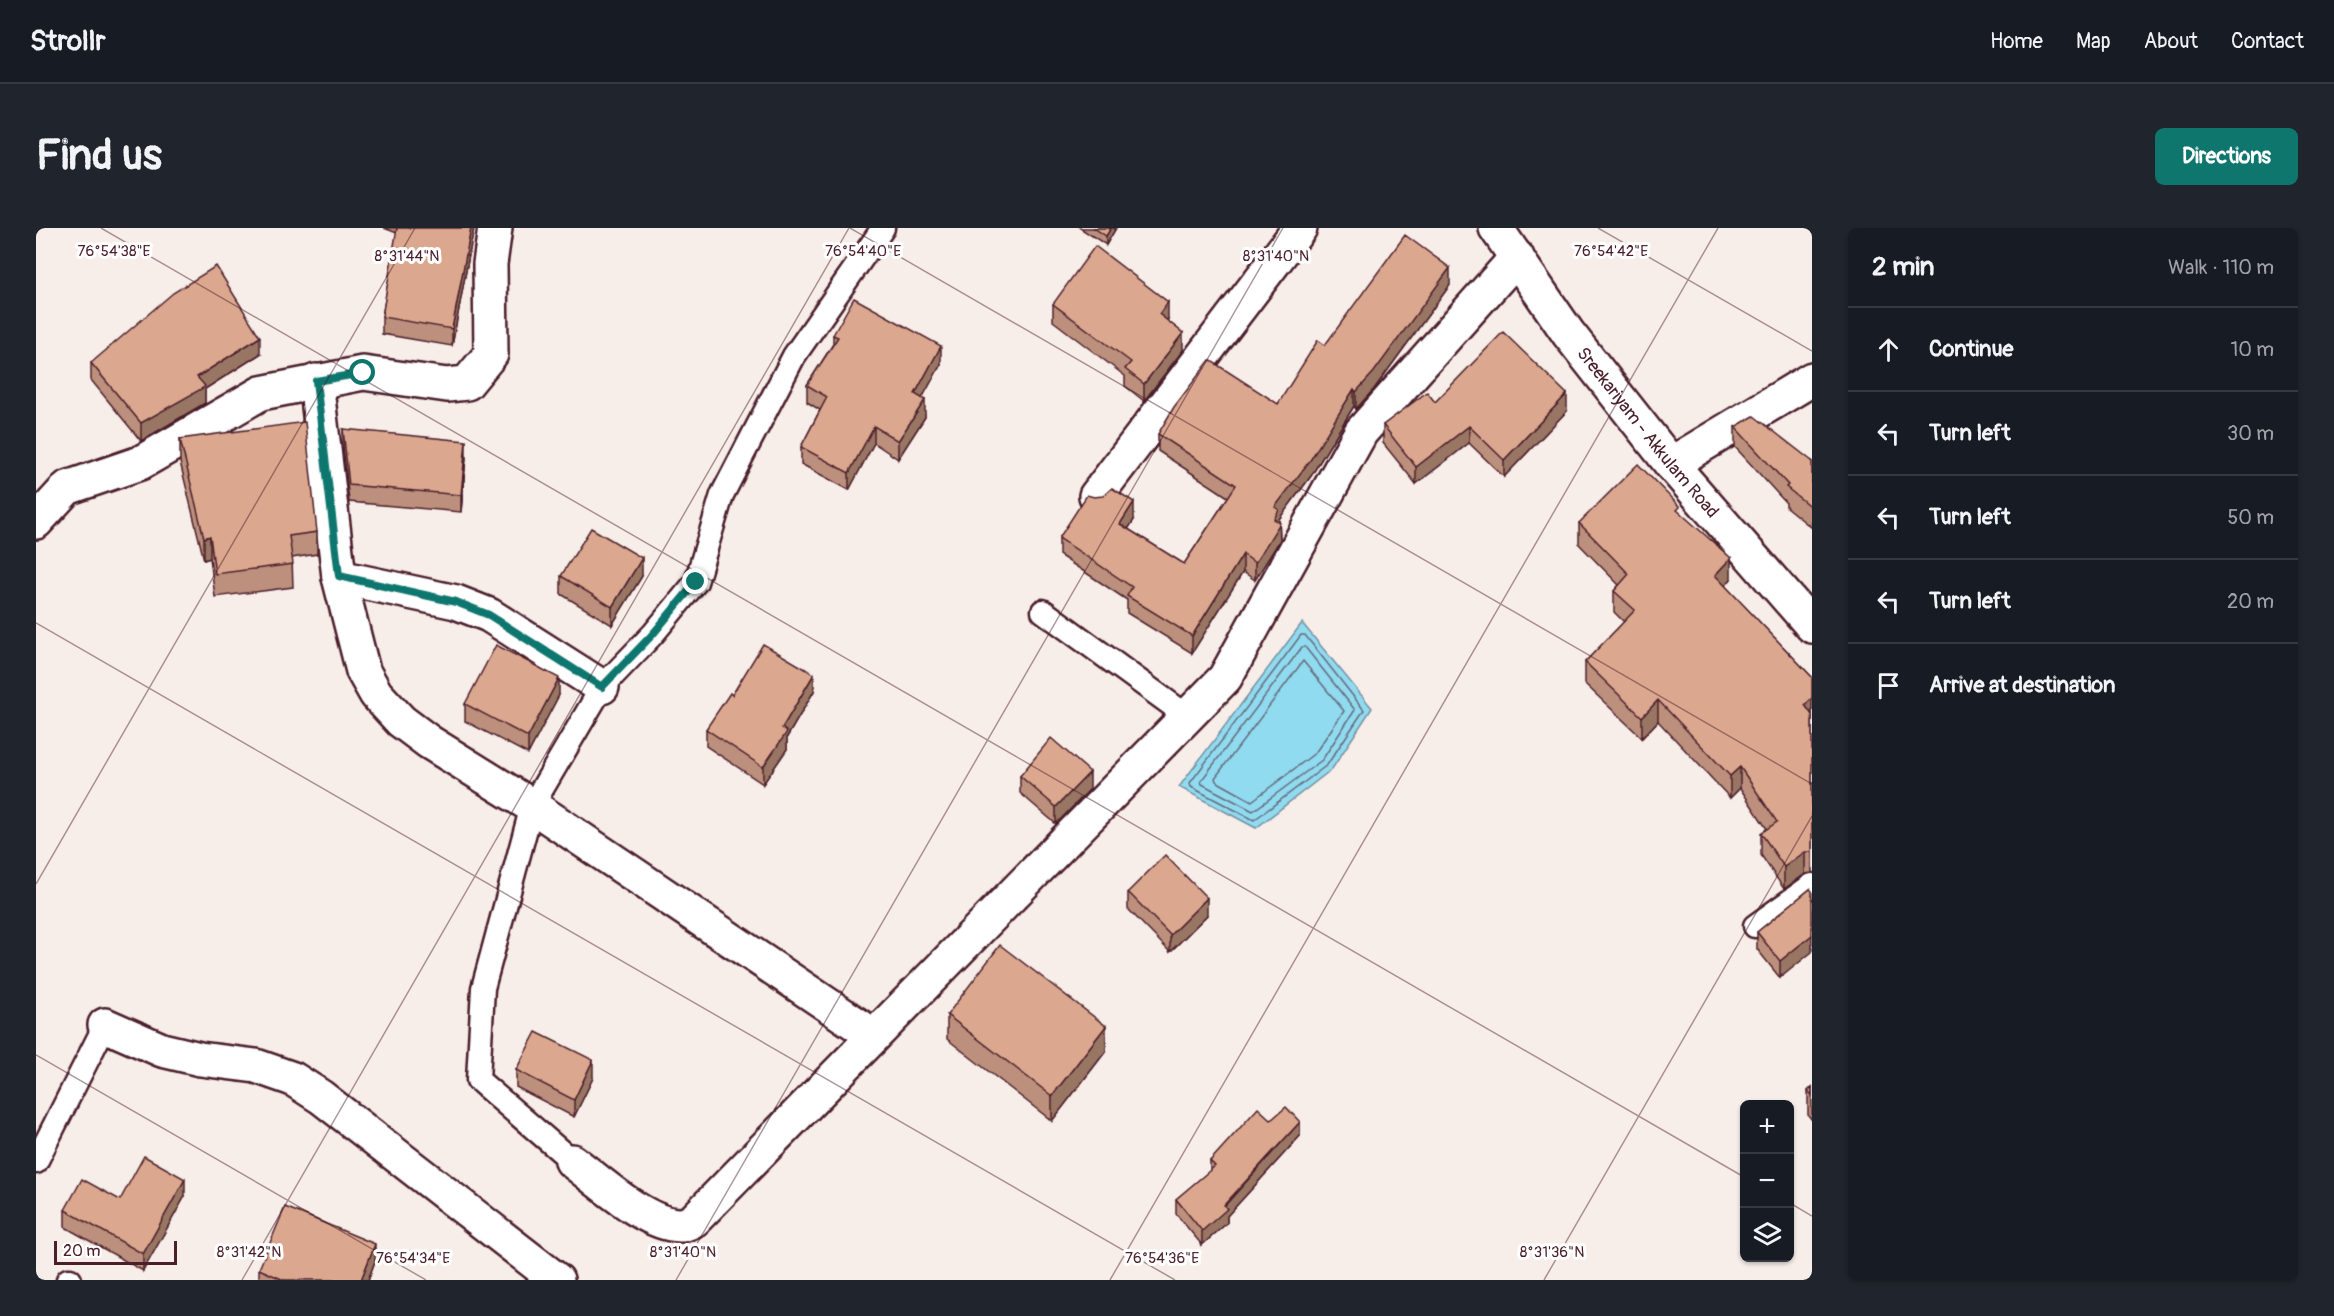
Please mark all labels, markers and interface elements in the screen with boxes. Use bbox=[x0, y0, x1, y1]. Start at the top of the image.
text: Strollr bbox=[30, 24, 105, 59]
text: Home bbox=[1990, 28, 2043, 55]
text: Map bbox=[2076, 28, 2111, 55]
text: About bbox=[2144, 28, 2198, 55]
text: Contact bbox=[2231, 28, 2304, 55]
button: Directions bbox=[2155, 128, 2298, 185]
text: Find us bbox=[36, 130, 162, 182]
text: 76°54'38"E bbox=[78, 242, 151, 261]
text: 76°54'40"E bbox=[825, 242, 901, 261]
text: 76°54'42"E bbox=[1574, 242, 1648, 261]
text: 8°31'44"N bbox=[375, 247, 439, 266]
text: 8°31'40"N bbox=[1243, 247, 1309, 266]
text: 2 min bbox=[1872, 251, 1934, 283]
text: Walk · 110 m bbox=[2168, 255, 2274, 280]
icon: ahead bbox=[1872, 333, 1905, 366]
text: Continue bbox=[1929, 335, 2013, 363]
text: 10 m bbox=[2230, 337, 2274, 362]
street label: Sreekariyam - Akkulam Road bbox=[1572, 343, 1724, 523]
route start bbox=[349, 359, 375, 385]
icon: left bbox=[1872, 417, 1905, 450]
text: Turn left bbox=[1929, 419, 2011, 447]
text: 30 m bbox=[2227, 421, 2274, 446]
icon: left bbox=[1872, 501, 1905, 534]
text: Turn left bbox=[1929, 503, 2011, 531]
text: 50 m bbox=[2227, 505, 2274, 530]
route end bbox=[682, 568, 708, 594]
icon: left bbox=[1872, 585, 1905, 618]
text: Turn left bbox=[1929, 587, 2011, 615]
text: 20 m bbox=[2227, 589, 2274, 614]
icon: arrive bbox=[1872, 669, 1905, 702]
text: Arrive at destination bbox=[1929, 671, 2115, 699]
map controls bbox=[1740, 1100, 1794, 1262]
button: + bbox=[1740, 1100, 1794, 1154]
button: − bbox=[1740, 1154, 1794, 1208]
button: layers bbox=[1740, 1208, 1794, 1262]
scale bar bbox=[54, 1238, 177, 1266]
text: 20 m bbox=[63, 1241, 101, 1261]
text: 8°31'42"N bbox=[217, 1243, 281, 1262]
text: 8°31'40"N bbox=[650, 1243, 716, 1262]
text: 8°31'36"N bbox=[1520, 1243, 1584, 1262]
text: 76°54'34"E bbox=[376, 1249, 450, 1268]
text: 76°54'36"E bbox=[1125, 1249, 1199, 1268]

